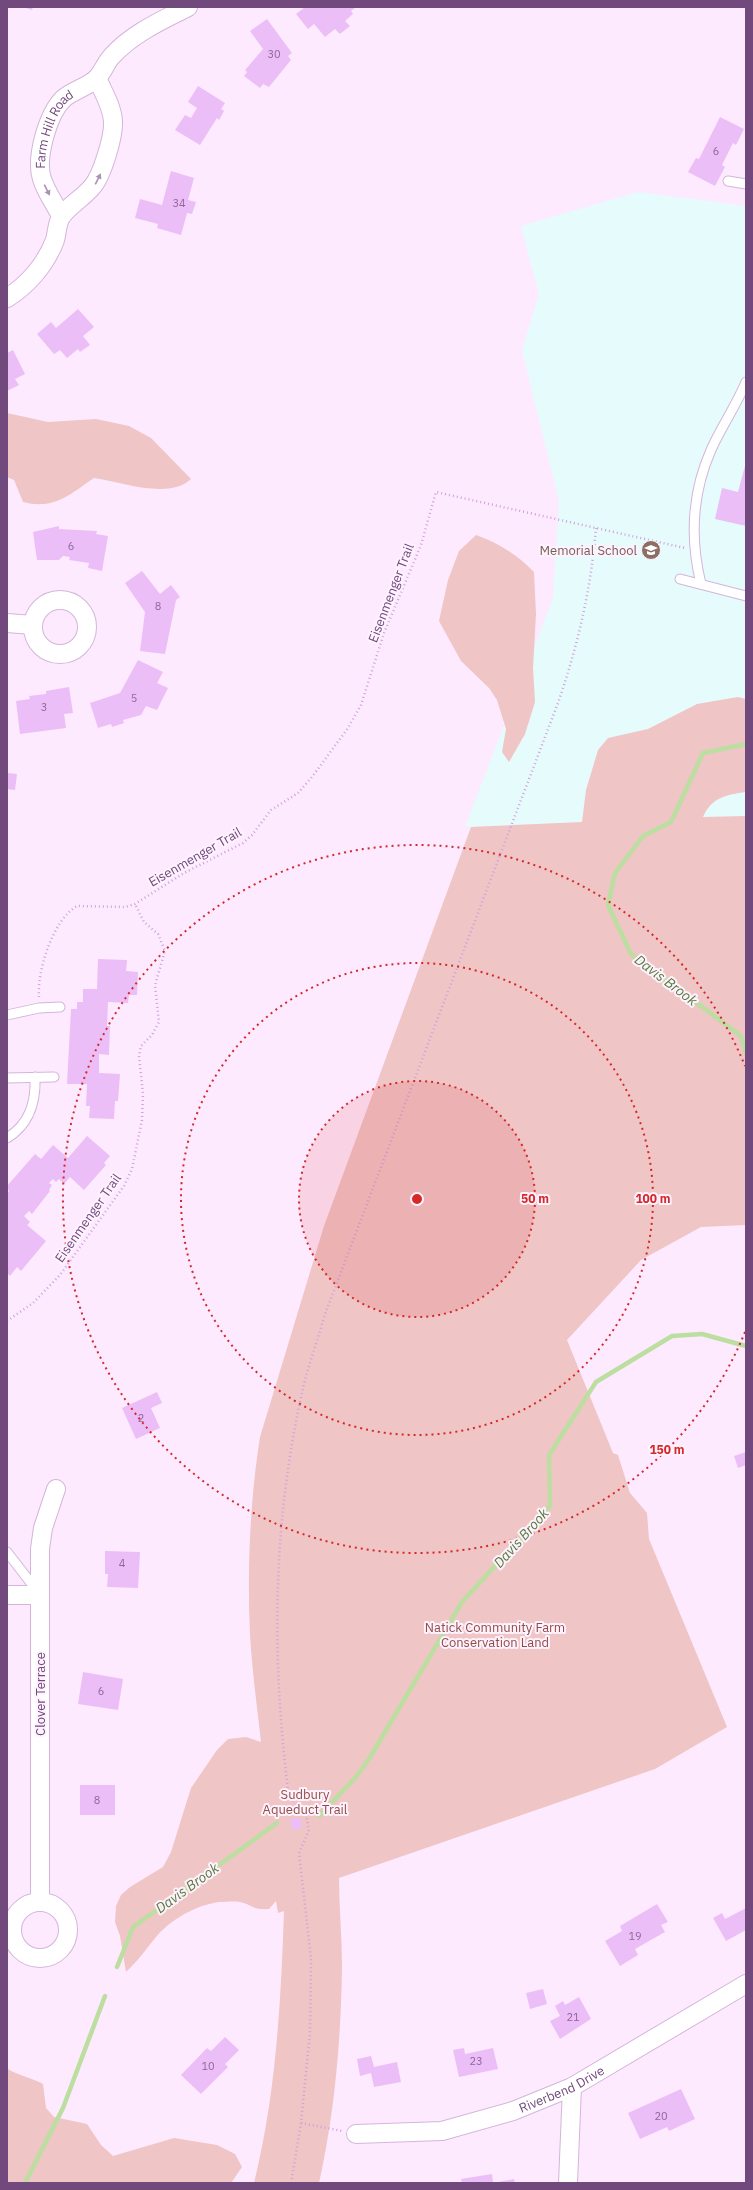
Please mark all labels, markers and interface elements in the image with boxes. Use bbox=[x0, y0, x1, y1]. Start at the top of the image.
house number: 30 bbox=[267, 47, 281, 61]
street label: Farm Hill Road bbox=[32, 86, 76, 169]
house number: 6 bbox=[713, 144, 719, 158]
one-way arrow bbox=[95, 173, 101, 184]
one-way arrow bbox=[44, 184, 51, 195]
house number: 34 bbox=[172, 196, 186, 210]
house number: 6 bbox=[68, 539, 74, 553]
school or university icon: Memorial School bbox=[640, 539, 662, 561]
street label: Eisenmenger Trail bbox=[364, 541, 418, 645]
place label: Memorial School bbox=[540, 542, 637, 559]
house number: 8 bbox=[155, 599, 161, 613]
house number: 5 bbox=[131, 691, 137, 705]
house number: 3 bbox=[41, 700, 47, 714]
street label: Eisenmenger Trail bbox=[145, 823, 245, 891]
water label: Davis Brook bbox=[631, 951, 702, 1010]
street label: Eisenmenger Trail bbox=[51, 1170, 125, 1266]
text: 50 m bbox=[521, 1191, 549, 1206]
text: 100 m bbox=[635, 1191, 671, 1206]
centre of rings bbox=[410, 1192, 424, 1206]
house number: 2 bbox=[138, 1411, 144, 1425]
text: 150 m bbox=[649, 1442, 685, 1457]
water label: Davis Brook bbox=[490, 1504, 553, 1572]
house number: 4 bbox=[119, 1556, 126, 1570]
park label: Natick Community Farm Conservation Land bbox=[425, 1619, 565, 1651]
street label: Clover Terrace bbox=[32, 1652, 49, 1736]
house number: 6 bbox=[98, 1684, 104, 1698]
park label: Sudbury Aqueduct Trail bbox=[263, 1786, 348, 1818]
house number: 8 bbox=[94, 1793, 100, 1807]
water label: Davis Brook bbox=[152, 1859, 223, 1917]
house number: 19 bbox=[628, 1929, 642, 1943]
house number: 21 bbox=[566, 2010, 580, 2024]
house number: 23 bbox=[469, 2054, 483, 2068]
house number: 10 bbox=[201, 2059, 215, 2073]
street label: Riverbend Drive bbox=[516, 2061, 607, 2116]
house number: 20 bbox=[654, 2109, 668, 2123]

